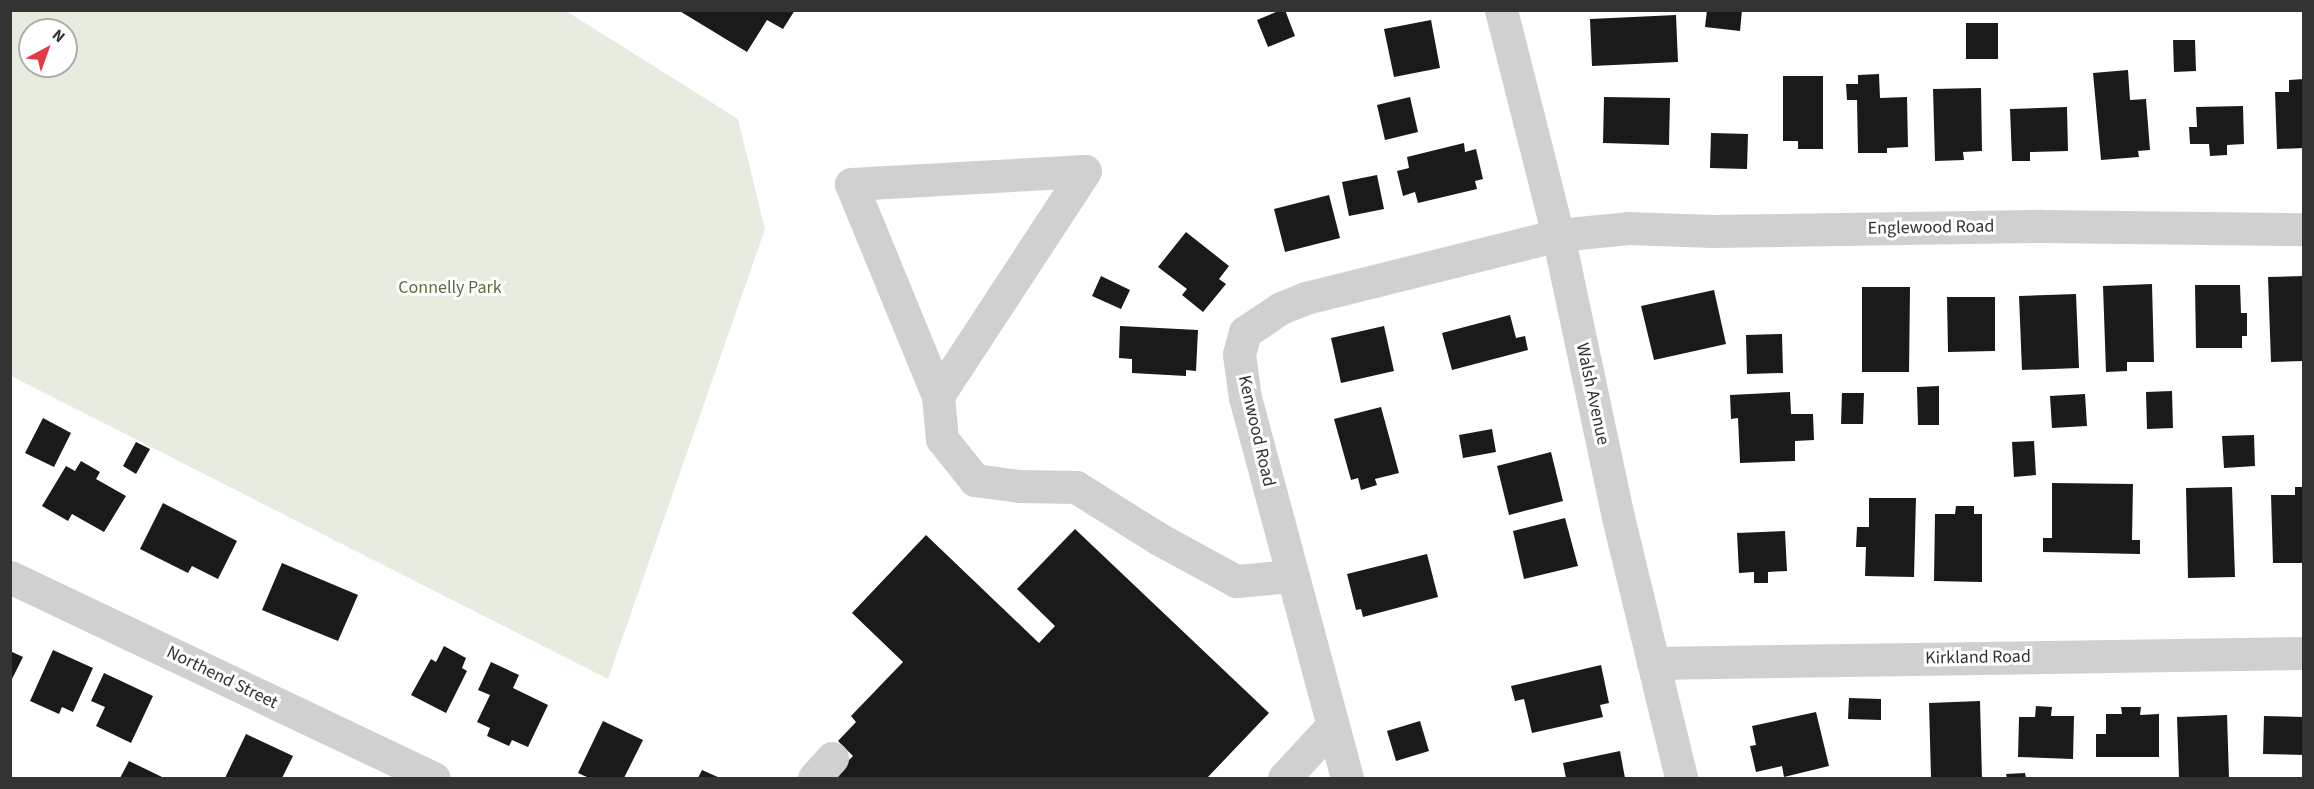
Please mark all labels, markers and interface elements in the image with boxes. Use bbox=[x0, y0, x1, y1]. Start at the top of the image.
north arrow bbox=[18, 18, 78, 78]
text: N bbox=[47, 24, 70, 48]
street label: Englewood Road bbox=[1868, 216, 1994, 240]
park label: Connelly Park bbox=[398, 277, 502, 299]
street label: Walsh Avenue bbox=[1571, 341, 1613, 447]
street label: Kenwood Road bbox=[1233, 373, 1279, 489]
street label: Northend Street bbox=[163, 642, 281, 714]
street label: Kirkland Road bbox=[1925, 646, 2031, 670]

